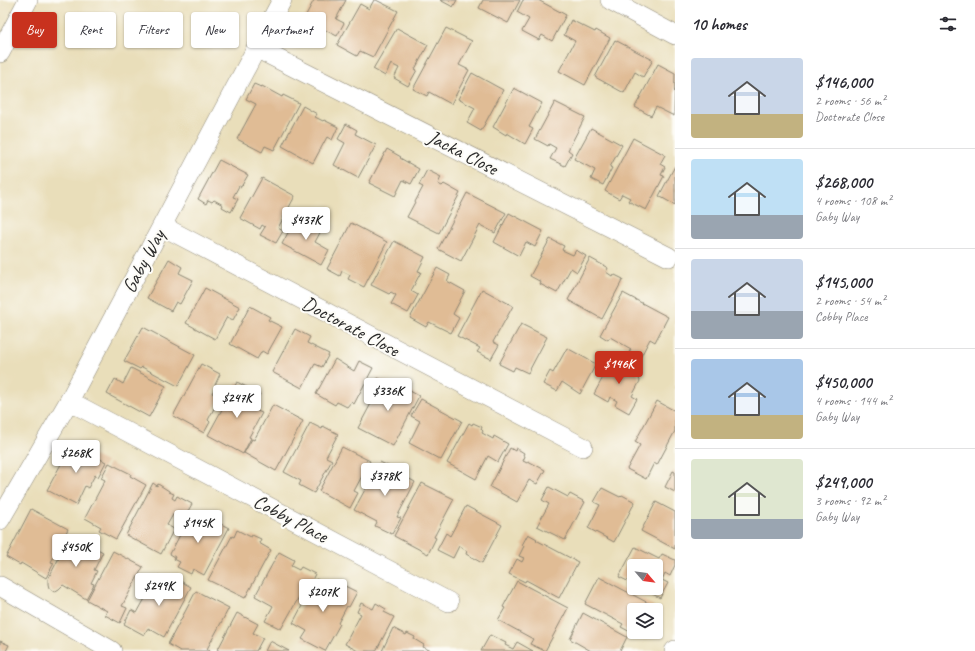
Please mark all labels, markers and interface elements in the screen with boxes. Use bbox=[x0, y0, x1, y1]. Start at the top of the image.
chip: Buy bbox=[12, 12, 57, 48]
chip: Rent bbox=[65, 12, 116, 48]
chip: Filters bbox=[124, 12, 183, 48]
chip: New bbox=[191, 12, 239, 48]
chip: Apartment bbox=[247, 12, 326, 48]
icon: filters bbox=[937, 13, 959, 35]
text: 10 homes bbox=[691, 14, 747, 35]
text: $146,000 bbox=[815, 72, 872, 93]
icon: home bbox=[723, 74, 771, 122]
text: 2 rooms · 56 m² bbox=[815, 93, 885, 109]
text: Doctorate Close bbox=[815, 109, 884, 125]
street label: Jacka Close bbox=[423, 124, 503, 181]
text: $268,000 bbox=[815, 172, 872, 193]
icon: home bbox=[723, 175, 771, 223]
text: 4 rooms · 108 m² bbox=[815, 193, 891, 209]
pin: $437K bbox=[278, 207, 334, 241]
text: Gaby Way bbox=[815, 209, 859, 225]
text: $437K bbox=[291, 212, 321, 228]
street label: Gaby Way bbox=[116, 223, 171, 297]
text: $145,000 bbox=[815, 272, 872, 293]
icon: home bbox=[723, 275, 771, 323]
street label: Doctorate Close bbox=[298, 290, 405, 363]
text: 2 rooms · 54 m² bbox=[815, 293, 885, 309]
text: Cobby Place bbox=[815, 309, 867, 325]
pin: $146K bbox=[591, 351, 647, 385]
text: $146K bbox=[604, 356, 634, 372]
text: $450,000 bbox=[815, 372, 872, 393]
icon: home bbox=[723, 375, 771, 423]
pin: $336K bbox=[360, 378, 416, 412]
text: $336K bbox=[373, 383, 403, 399]
pin: $247K bbox=[209, 385, 265, 419]
text: $247K bbox=[222, 390, 252, 406]
text: 4 rooms · 144 m² bbox=[815, 393, 891, 409]
text: Gaby Way bbox=[815, 409, 859, 425]
pin: $268K bbox=[48, 440, 104, 474]
text: $268K bbox=[61, 445, 91, 461]
pin: $378K bbox=[357, 463, 413, 497]
text: $378K bbox=[370, 468, 400, 484]
text: $249,000 bbox=[815, 472, 872, 493]
icon: home bbox=[723, 475, 771, 523]
street label: Cobby Place bbox=[249, 488, 334, 549]
text: 3 rooms · 92 m² bbox=[815, 493, 885, 509]
text: Gaby Way bbox=[815, 509, 859, 525]
pin: $145K bbox=[170, 510, 226, 544]
text: $145K bbox=[183, 515, 213, 531]
pin: $450K bbox=[48, 534, 104, 568]
text: $450K bbox=[61, 539, 91, 555]
north arrow bbox=[627, 559, 663, 595]
map controls bbox=[627, 559, 663, 639]
pin: $249K bbox=[131, 573, 187, 607]
text: $249K bbox=[144, 578, 174, 594]
pin: $207K bbox=[295, 579, 351, 613]
text: $207K bbox=[308, 584, 338, 600]
button: layers bbox=[627, 603, 663, 639]

